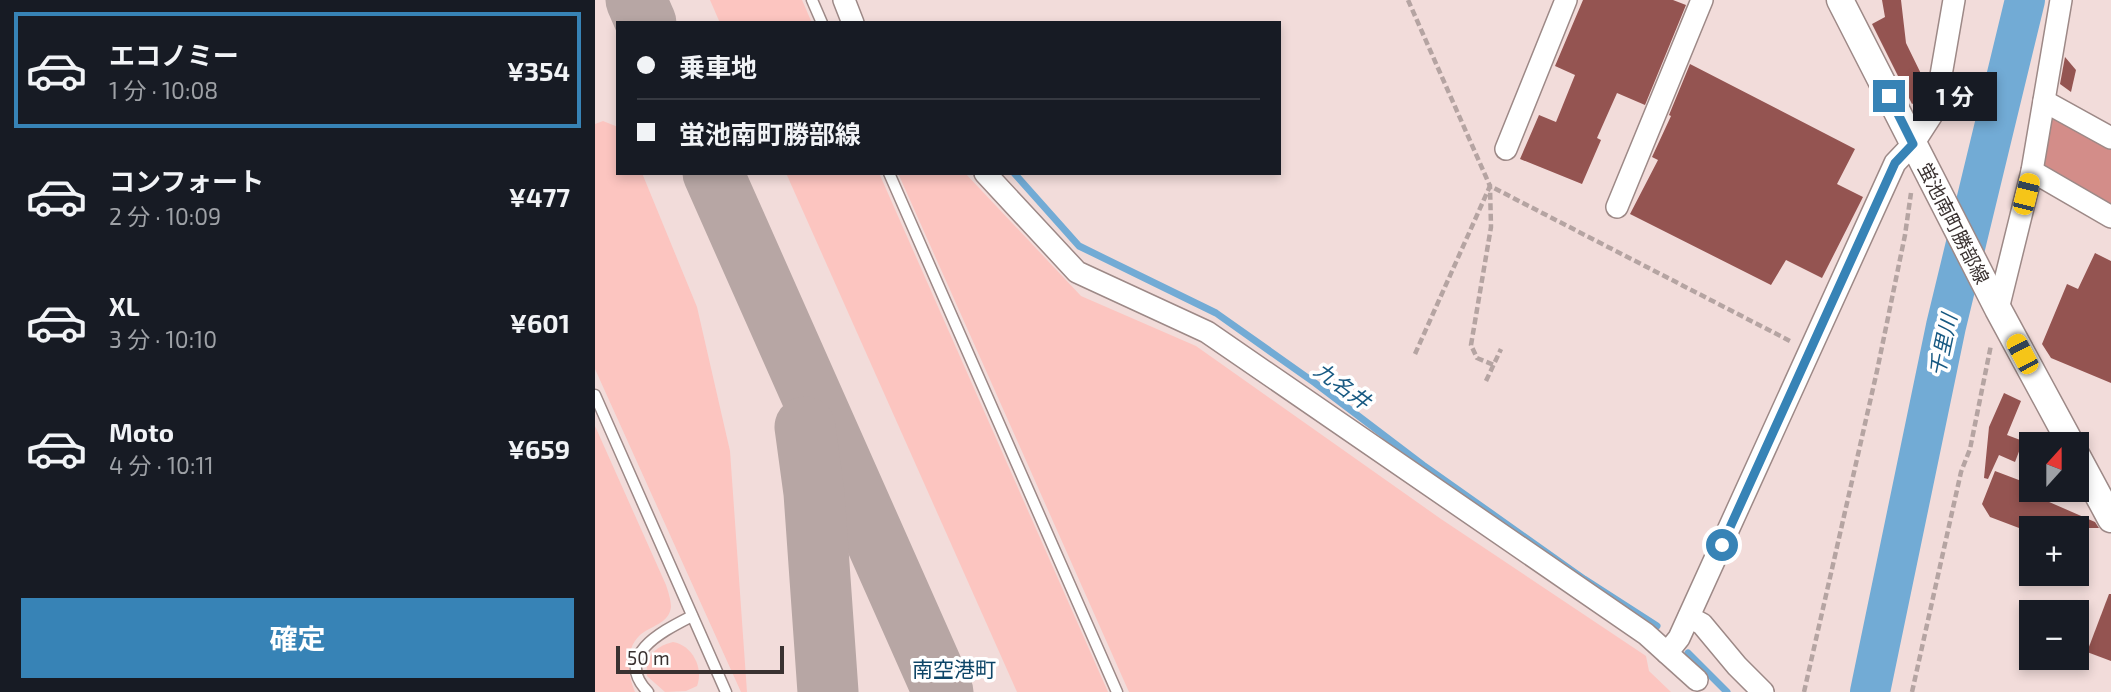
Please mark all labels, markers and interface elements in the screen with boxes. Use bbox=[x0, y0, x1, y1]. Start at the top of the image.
icon: car bbox=[25, 39, 88, 102]
text: エコノミー bbox=[109, 39, 239, 70]
text: 乗車地 bbox=[679, 51, 757, 82]
text: ¥354 bbox=[507, 55, 570, 86]
callout: 1 分 bbox=[1913, 72, 1997, 120]
text: 1 分 · 10:08 bbox=[109, 76, 218, 104]
route end bbox=[1873, 80, 1905, 112]
text: 1 分 bbox=[1936, 82, 1974, 110]
text: 蛍池南町勝部線 bbox=[679, 118, 861, 149]
street label: 蛍池南町勝部線 bbox=[1914, 159, 1994, 287]
icon: car bbox=[25, 165, 88, 228]
text: コンフォート bbox=[109, 165, 264, 196]
car bbox=[2011, 171, 2042, 217]
text: ¥477 bbox=[509, 181, 570, 212]
text: 2 分 · 10:09 bbox=[109, 202, 221, 230]
text: XL bbox=[109, 290, 140, 321]
icon: car bbox=[25, 291, 88, 354]
text: ¥601 bbox=[510, 307, 570, 338]
water label: 千里川 bbox=[1923, 310, 1961, 378]
text: 3 分 · 10:10 bbox=[109, 325, 217, 353]
car bbox=[2003, 331, 2042, 377]
water label: 九名井 bbox=[1310, 356, 1377, 415]
text: Moto bbox=[109, 416, 174, 447]
icon: car bbox=[25, 417, 88, 480]
north arrow bbox=[2019, 432, 2089, 502]
map controls bbox=[2019, 432, 2089, 670]
text: ¥659 bbox=[508, 433, 570, 464]
text: 4 分 · 10:11 bbox=[109, 451, 214, 479]
button: + bbox=[2019, 516, 2089, 586]
route start bbox=[1706, 529, 1738, 561]
button: 確定 bbox=[21, 598, 574, 678]
button: − bbox=[2019, 600, 2089, 670]
scale bar bbox=[616, 643, 784, 675]
text: 50 m bbox=[627, 646, 670, 669]
district label: 南空港町 bbox=[912, 656, 996, 681]

